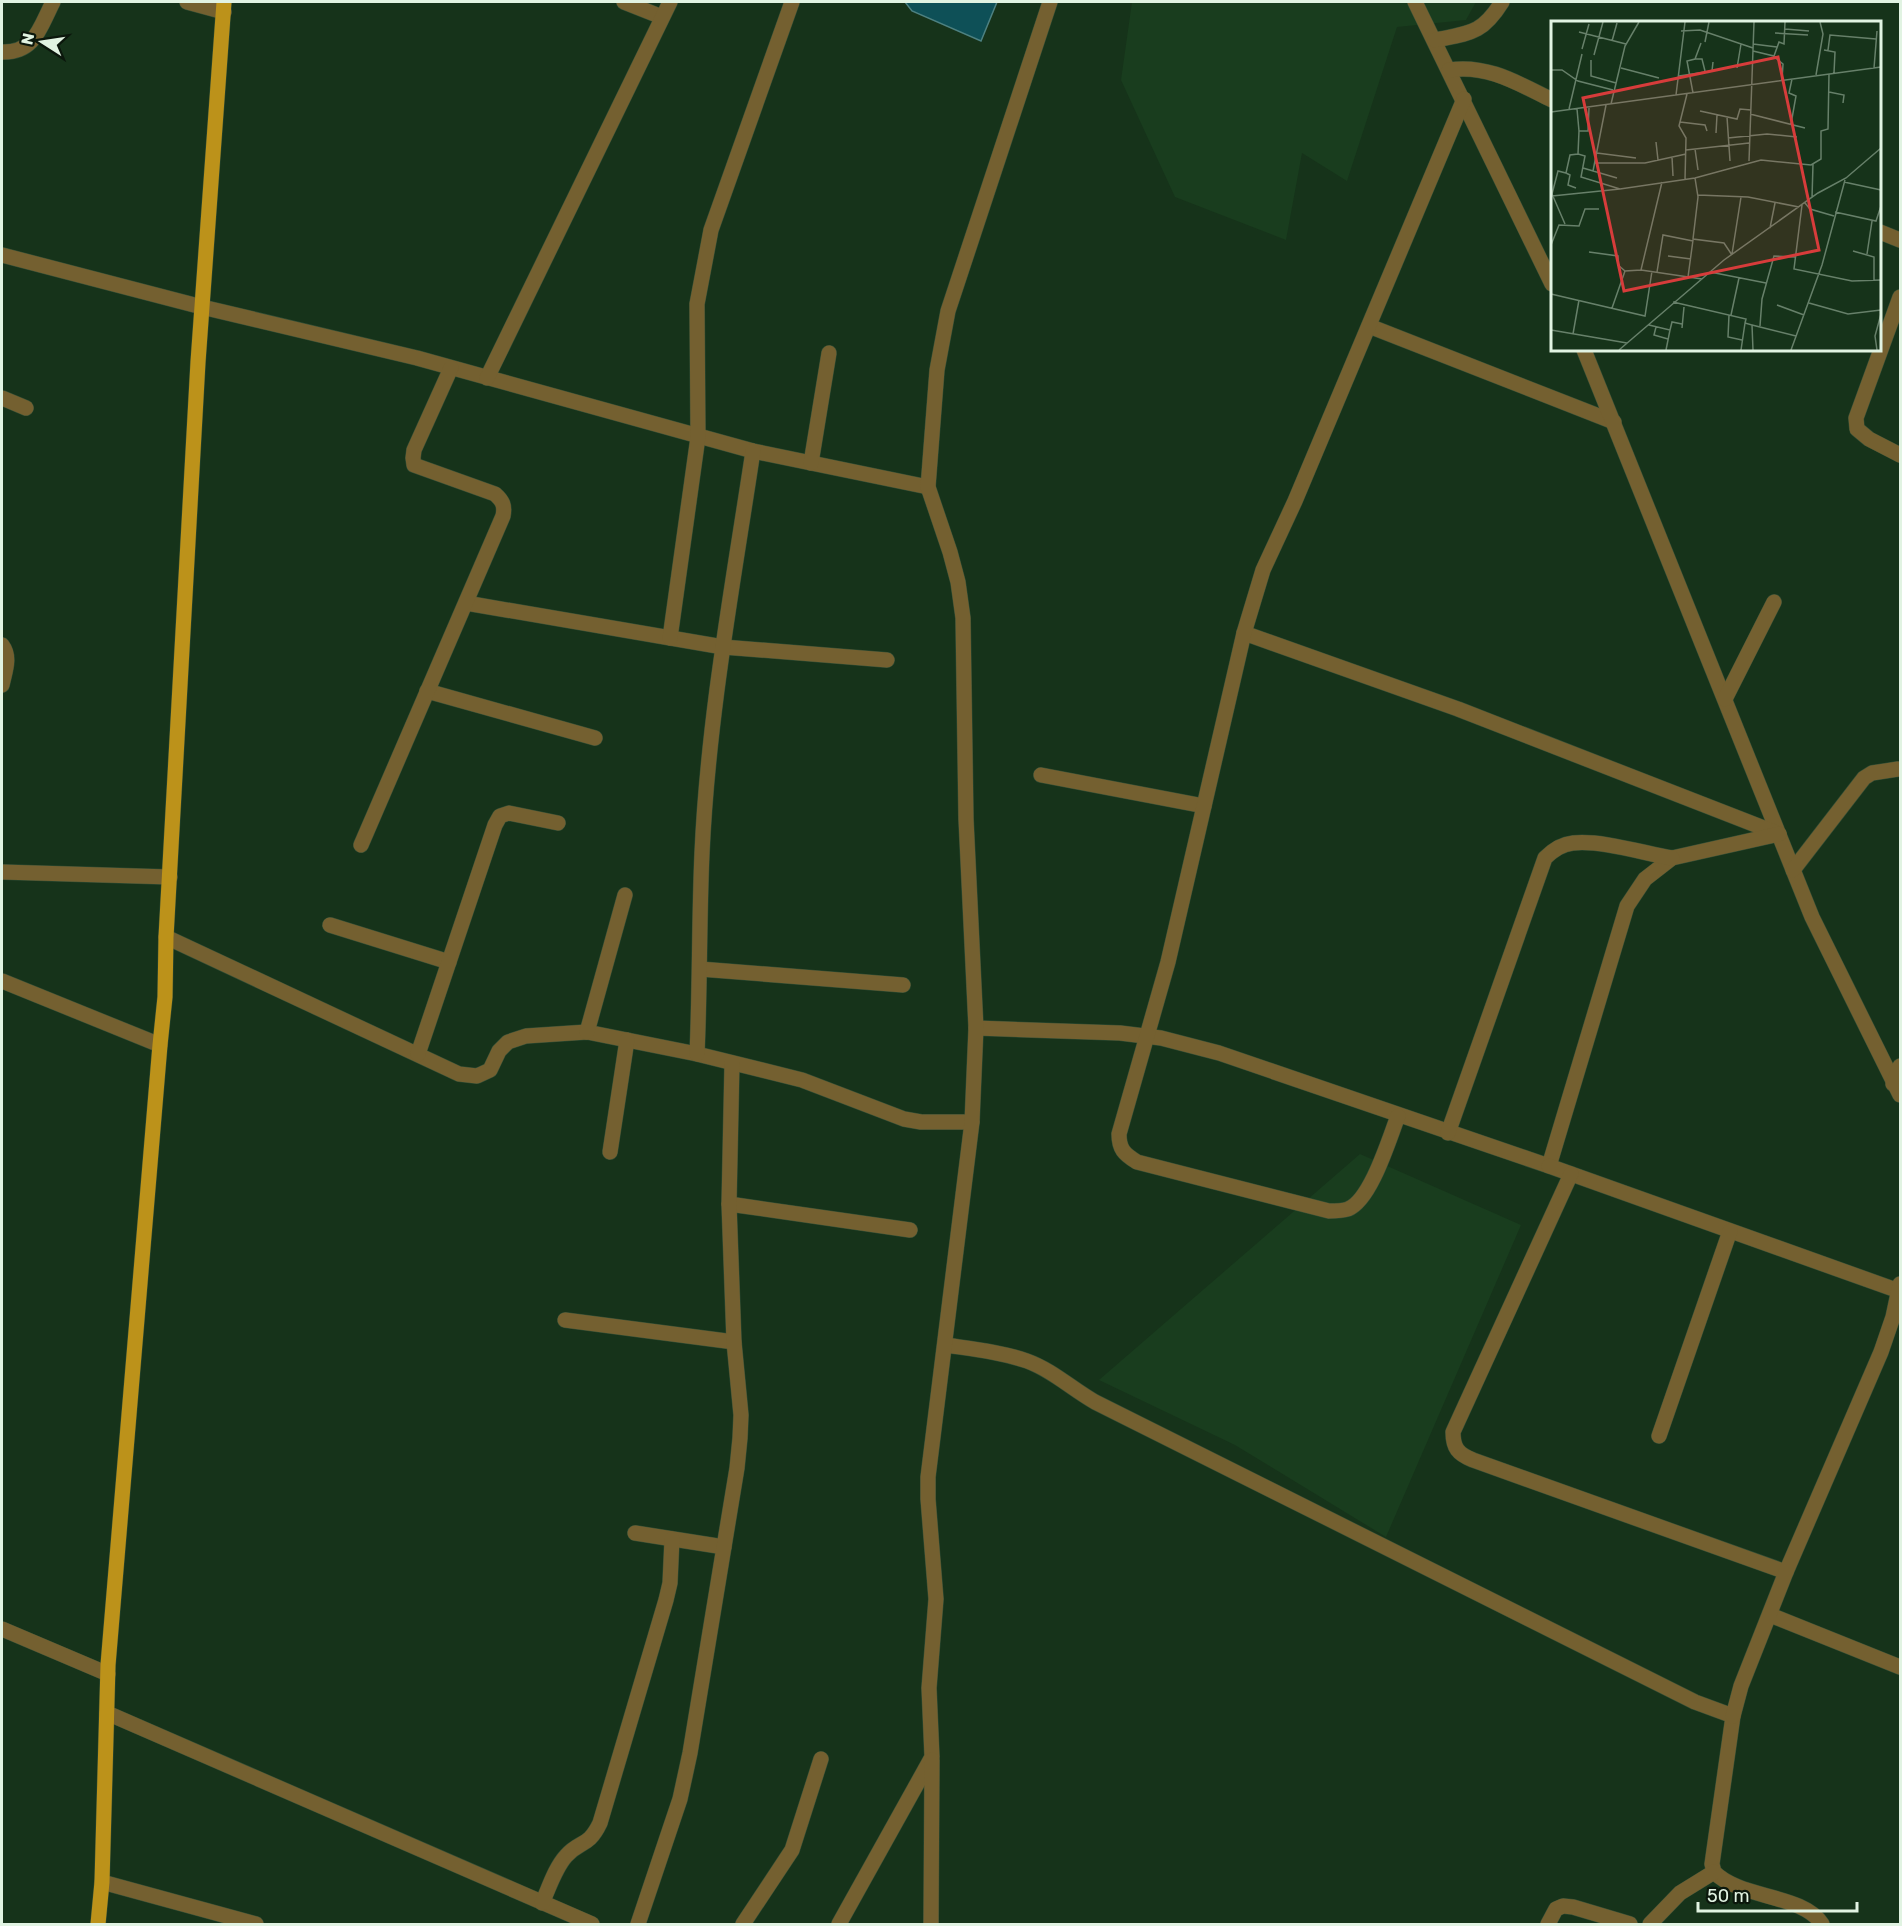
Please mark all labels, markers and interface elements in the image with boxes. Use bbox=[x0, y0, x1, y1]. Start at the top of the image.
north arrow bbox=[12, 12, 72, 72]
inset map bbox=[1551, 21, 1881, 351]
text: N bbox=[17, 31, 38, 47]
scale bar bbox=[1698, 1875, 1857, 1913]
text: 50 m bbox=[1707, 1885, 1750, 1907]

